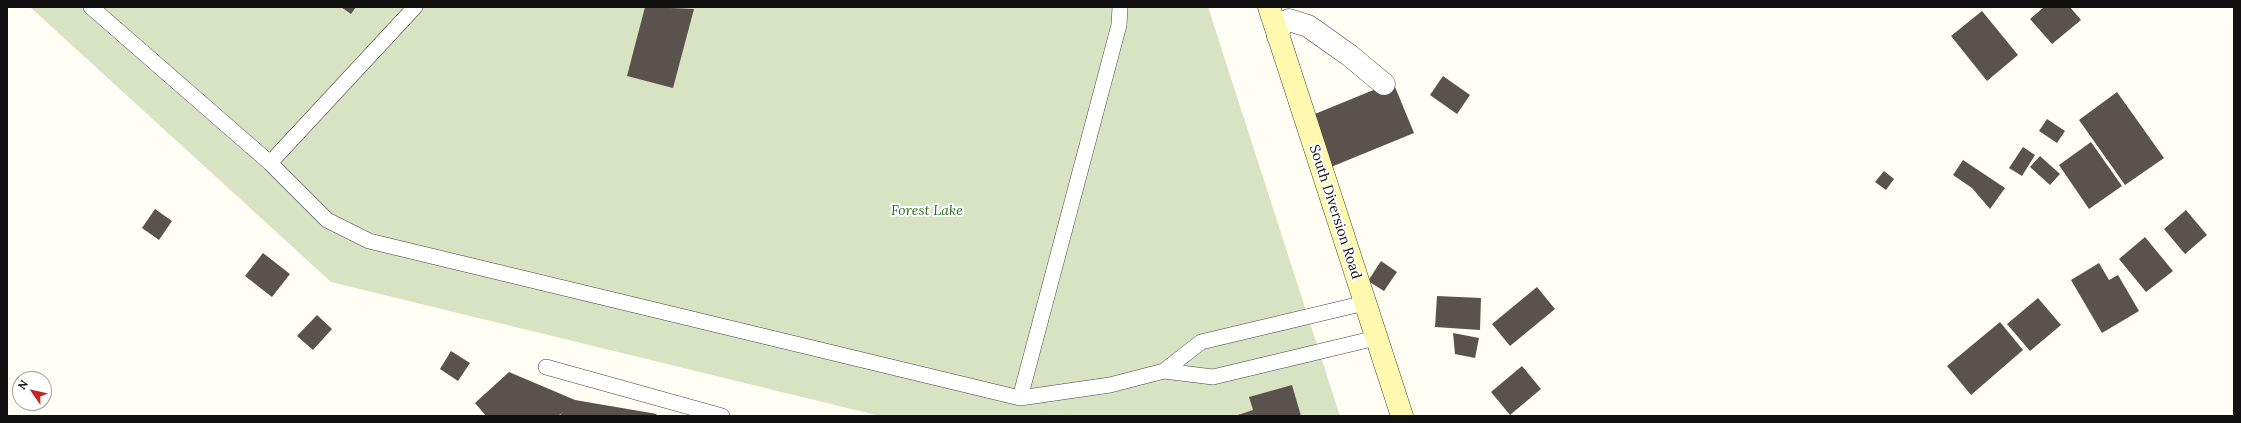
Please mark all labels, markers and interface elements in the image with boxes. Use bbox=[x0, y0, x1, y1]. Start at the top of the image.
street label: South Diversion Road bbox=[1305, 143, 1365, 281]
park label: Forest Lake bbox=[891, 203, 963, 219]
north arrow bbox=[12, 371, 52, 411]
text: N bbox=[15, 377, 31, 392]

